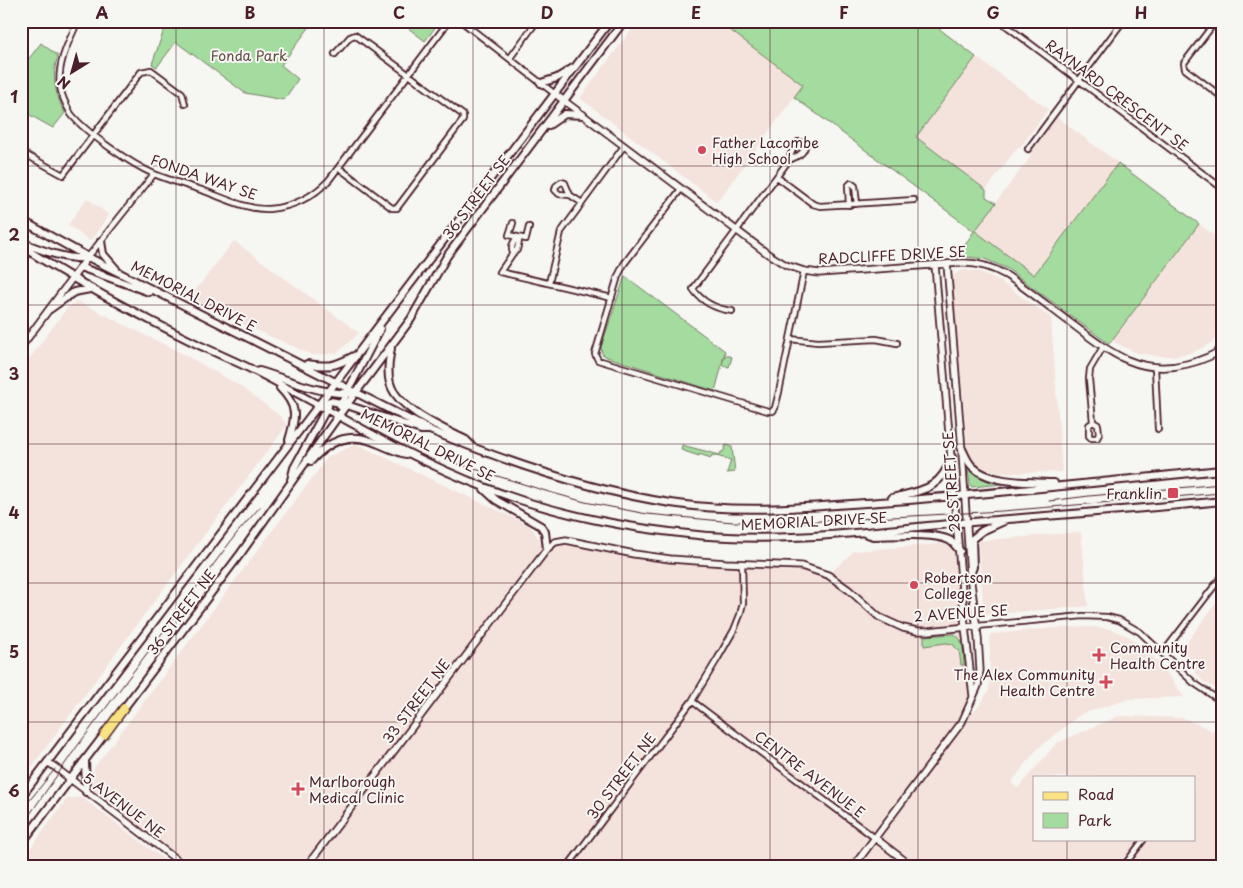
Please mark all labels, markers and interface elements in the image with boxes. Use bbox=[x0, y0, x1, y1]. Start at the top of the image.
text: A bbox=[96, 0, 109, 24]
text: B bbox=[245, 0, 256, 24]
text: C bbox=[393, 0, 405, 24]
text: D bbox=[541, 0, 553, 24]
text: E bbox=[691, 0, 701, 24]
text: F bbox=[839, 0, 849, 24]
text: G bbox=[986, 0, 1000, 24]
text: H bbox=[1135, 0, 1147, 24]
street label: RAYNARD CRESCENT SE bbox=[1041, 34, 1193, 156]
park label: Fonda Park bbox=[211, 45, 288, 66]
north arrow bbox=[48, 48, 98, 98]
text: N bbox=[53, 71, 75, 95]
text: 1 bbox=[10, 84, 18, 108]
place label: Father Lacombe High School bbox=[712, 132, 819, 169]
marker: Father Lacombe High School bbox=[696, 144, 708, 156]
street label: FONDA WAY SE bbox=[148, 149, 260, 205]
street label: 36 STREET SE bbox=[437, 150, 515, 244]
text: 2 bbox=[8, 222, 20, 246]
street label: RADCLIFFE DRIVE SE bbox=[817, 241, 967, 269]
street label: MEMORIAL DRIVE E bbox=[128, 255, 260, 337]
text: 3 bbox=[9, 361, 19, 385]
street label: MEMORIAL DRIVE SE bbox=[357, 403, 499, 487]
street label: 28 STREET SE bbox=[937, 431, 965, 533]
place label: Franklin bbox=[1106, 483, 1162, 504]
marker: Franklin bbox=[1166, 486, 1180, 500]
text: 4 bbox=[9, 500, 20, 524]
street label: MEMORIAL DRIVE SE bbox=[740, 507, 888, 535]
street label: 36 STREET NE bbox=[142, 565, 220, 659]
place label: Robertson College bbox=[924, 567, 992, 604]
marker: Robertson College bbox=[908, 579, 920, 591]
street label: 2 AVENUE SE bbox=[913, 599, 1009, 627]
place label: Community Health Centre bbox=[1110, 637, 1205, 674]
text: 5 bbox=[9, 639, 19, 663]
marker: Community Health Centre bbox=[1092, 648, 1106, 662]
street label: 33 STREET NE bbox=[377, 654, 455, 748]
place label: The Alex Community Health Centre bbox=[954, 664, 1095, 701]
marker: The Alex Community Health Centre bbox=[1099, 675, 1113, 689]
street label: CENTRE AVENUE E bbox=[750, 725, 870, 823]
street label: 30 STREET NE bbox=[581, 728, 661, 824]
street label: 5 AVENUE NE bbox=[79, 767, 169, 843]
place label: Marlborough Medical Clinic bbox=[309, 771, 404, 808]
legend bbox=[1033, 776, 1196, 840]
text: 6 bbox=[8, 778, 20, 802]
marker: Marlborough Medical Clinic bbox=[291, 782, 305, 796]
text: Road bbox=[1078, 782, 1114, 805]
text: Park bbox=[1078, 808, 1112, 831]

